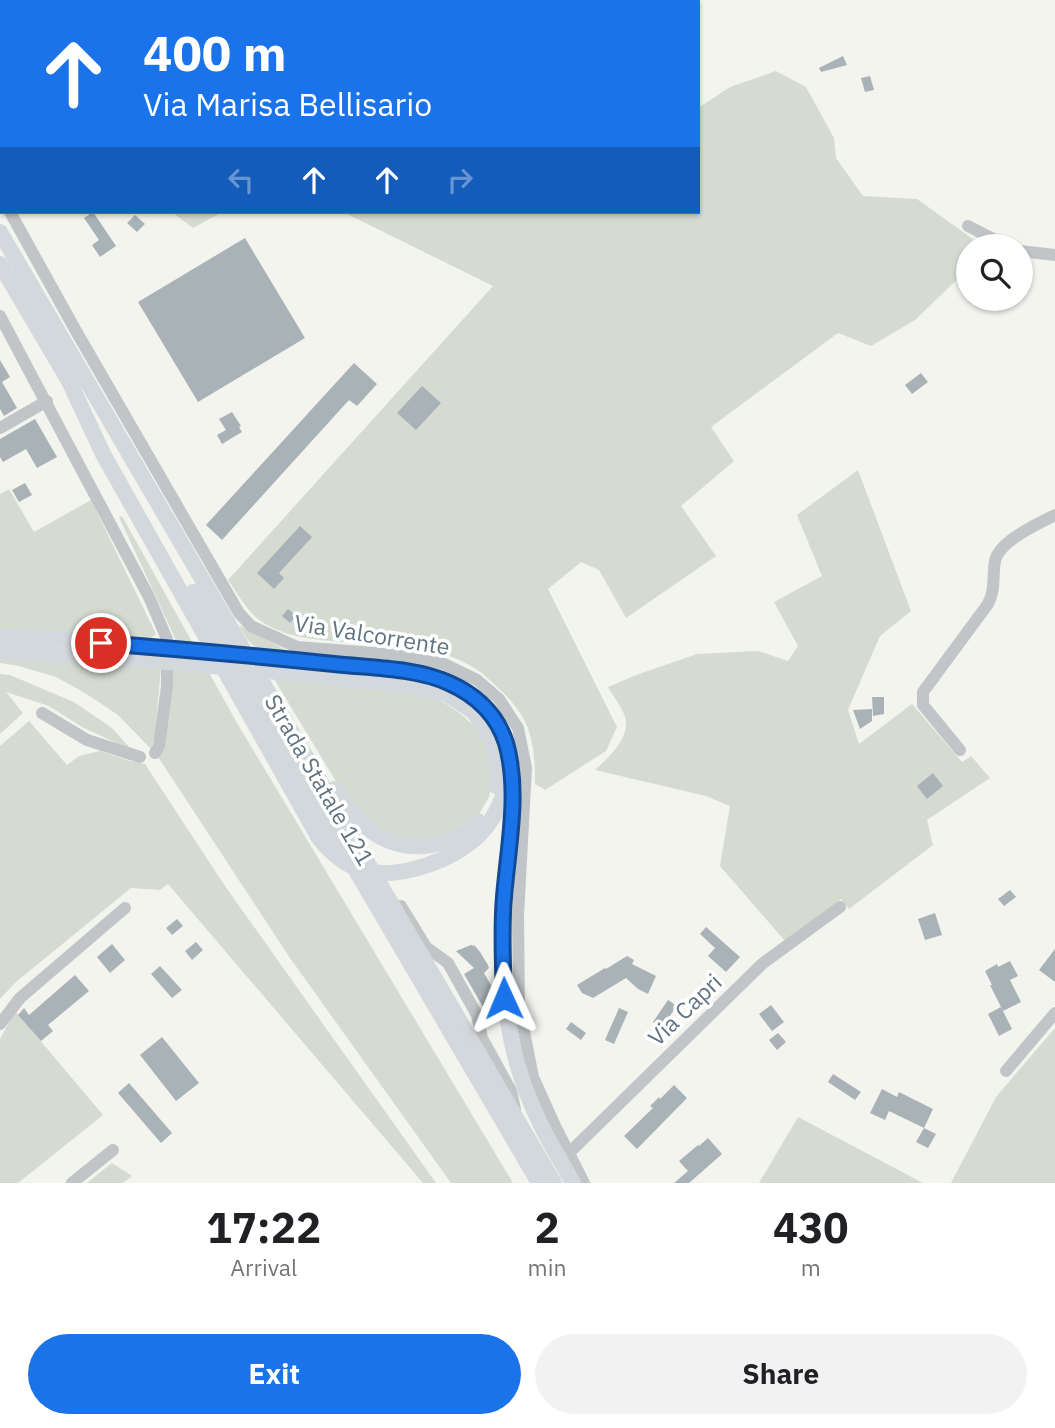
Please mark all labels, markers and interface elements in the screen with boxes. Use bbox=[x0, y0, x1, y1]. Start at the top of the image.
text: 400 m bbox=[143, 21, 287, 84]
icon: ahead bbox=[28, 28, 119, 119]
text: Via Marisa Bellisario bbox=[143, 83, 432, 125]
icon: left bbox=[222, 161, 260, 199]
icon: ahead bbox=[295, 161, 333, 199]
icon: ahead bbox=[368, 161, 406, 199]
icon: right bbox=[441, 161, 479, 199]
map controls bbox=[956, 234, 1033, 311]
button: search bbox=[956, 234, 1033, 311]
street label: Via Valcorrente bbox=[292, 607, 452, 661]
pin bbox=[71, 613, 131, 673]
icon: arrive bbox=[82, 624, 120, 662]
street label: Strada Statale 121 bbox=[259, 688, 381, 871]
position arrow bbox=[467, 961, 541, 1035]
street label: Via Capri bbox=[641, 967, 728, 1052]
text: 17:22 bbox=[206, 1200, 321, 1255]
text: 2 bbox=[534, 1200, 560, 1255]
text: 430 bbox=[773, 1200, 849, 1255]
text: Arrival bbox=[230, 1252, 297, 1282]
text: min bbox=[528, 1252, 566, 1282]
text: m bbox=[801, 1252, 821, 1282]
button: Exit bbox=[28, 1334, 521, 1414]
button: Share bbox=[535, 1334, 1027, 1414]

